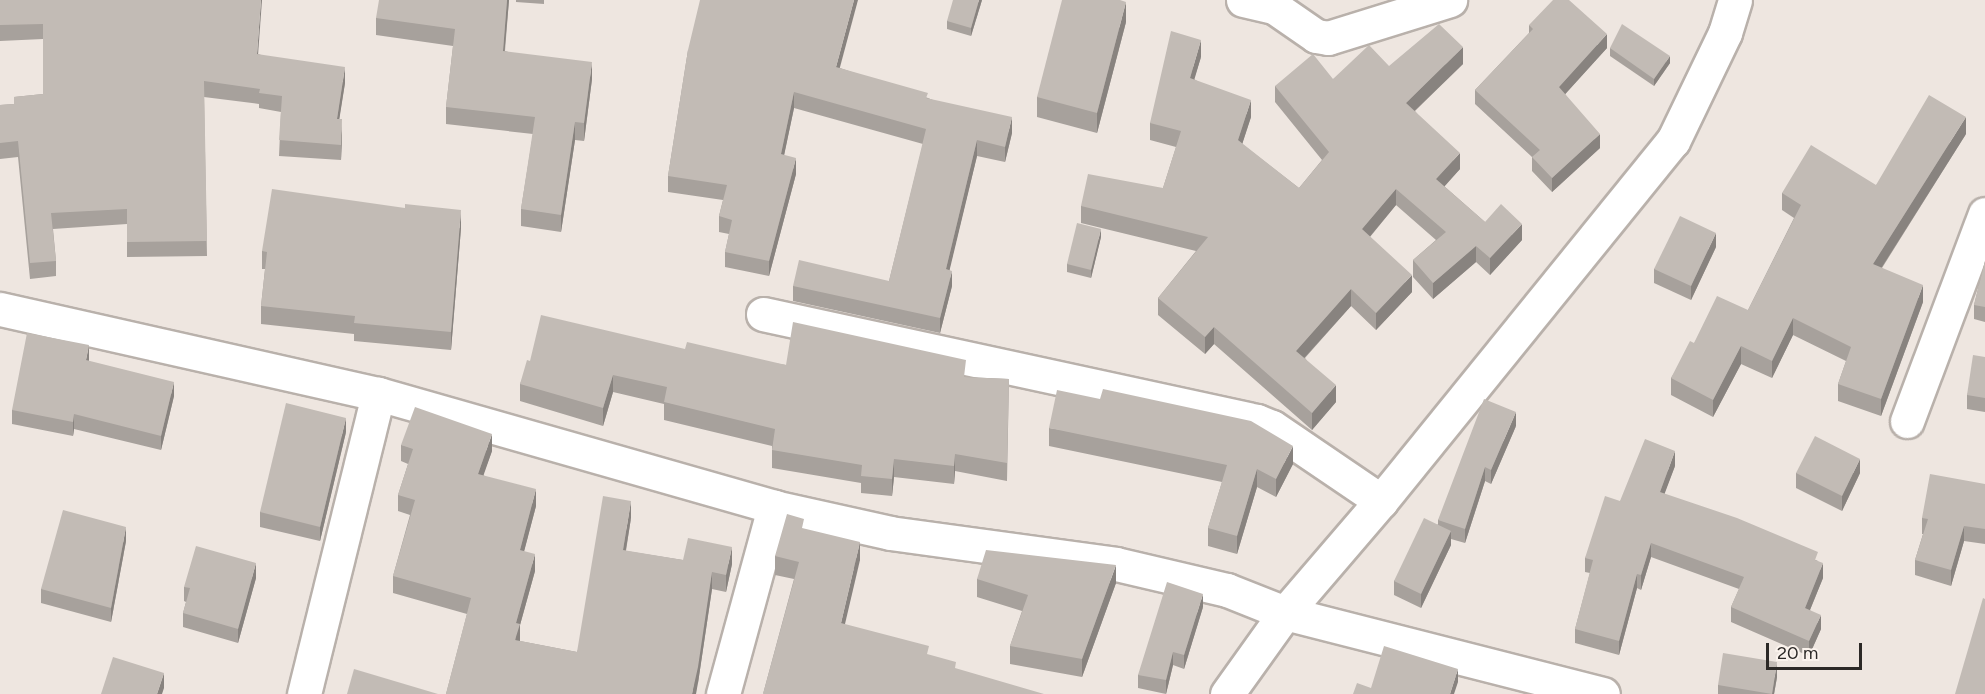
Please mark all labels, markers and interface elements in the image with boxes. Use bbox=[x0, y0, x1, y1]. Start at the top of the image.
scale bar bbox=[1769, 631, 1865, 669]
text: 20 m bbox=[1777, 642, 1818, 664]

